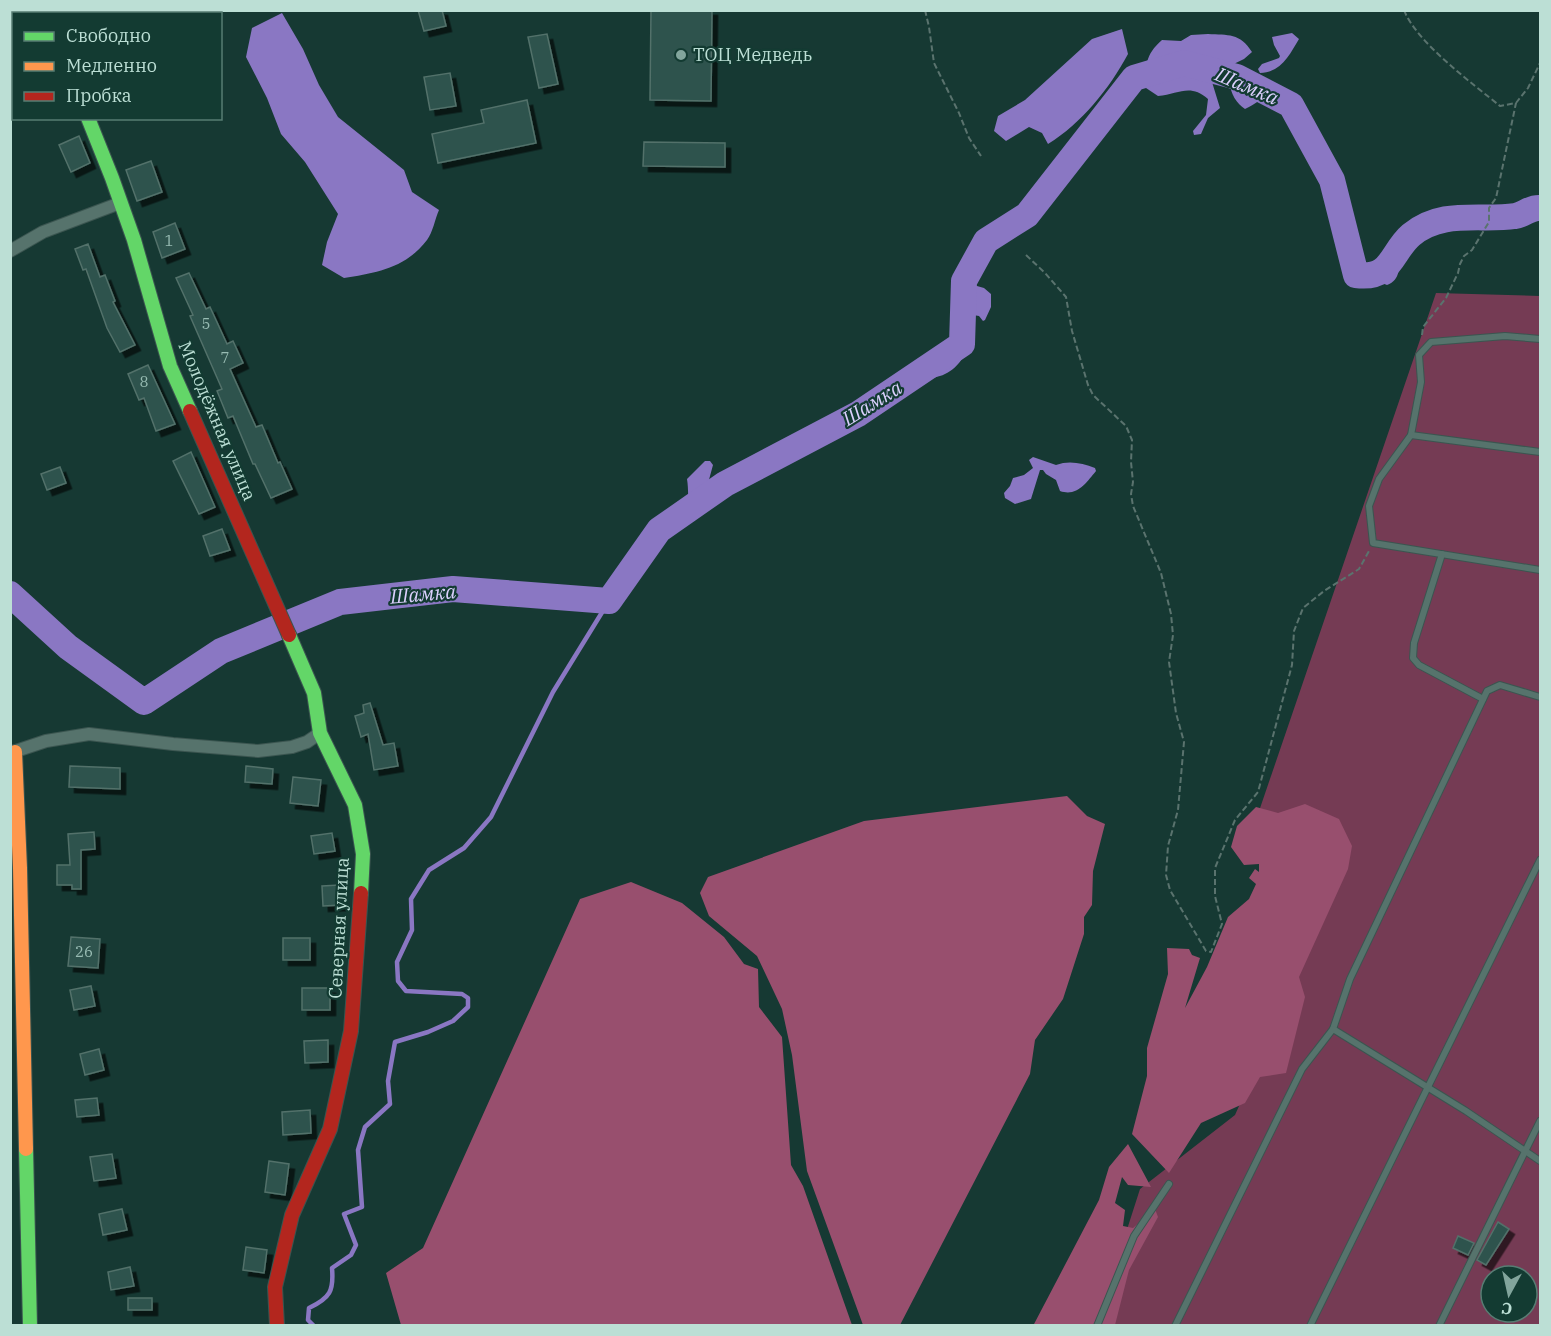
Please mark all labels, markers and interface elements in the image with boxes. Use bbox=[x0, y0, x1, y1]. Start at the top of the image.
legend bbox=[12, 12, 222, 120]
text: Свободно bbox=[66, 24, 151, 47]
place label: ТОЦ Медведь bbox=[693, 43, 812, 66]
marker: ТОЦ Медведь bbox=[674, 48, 688, 62]
text: Медленно bbox=[66, 54, 157, 77]
water label: Шамка bbox=[1211, 60, 1283, 111]
text: Пробка bbox=[66, 84, 132, 107]
house number: 1 bbox=[164, 231, 174, 250]
house number: 5 bbox=[201, 314, 211, 333]
street label: Молодёжная улица bbox=[173, 338, 261, 504]
house number: 7 bbox=[220, 348, 230, 367]
house number: 8 bbox=[139, 372, 149, 391]
water label: Шамка bbox=[836, 374, 907, 432]
water label: Шамка bbox=[388, 577, 457, 610]
street label: Северная улица bbox=[323, 856, 354, 999]
house number: 26 bbox=[75, 942, 93, 961]
north arrow bbox=[1479, 1264, 1539, 1324]
text: С bbox=[1500, 1298, 1514, 1319]

